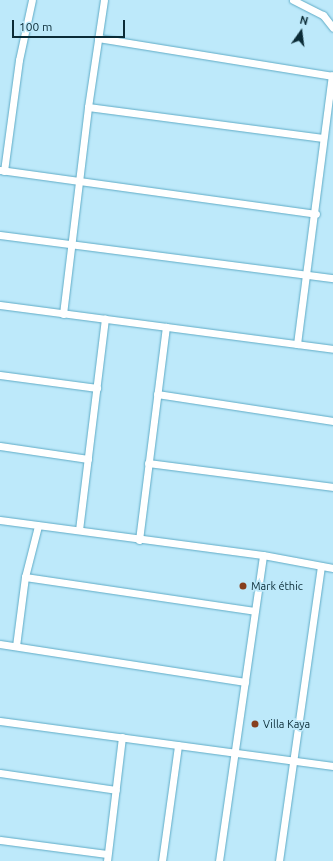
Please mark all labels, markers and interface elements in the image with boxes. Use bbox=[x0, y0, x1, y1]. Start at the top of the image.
scale bar bbox=[14, 12, 127, 38]
north arrow bbox=[281, 12, 321, 52]
text: N bbox=[298, 14, 309, 27]
text: 100 m bbox=[19, 20, 52, 33]
place label: Mark éthic bbox=[251, 579, 303, 593]
marker: Mark éthic bbox=[238, 581, 248, 591]
place label: Villa Kaya bbox=[263, 717, 310, 731]
marker: Villa Kaya bbox=[250, 719, 260, 729]

